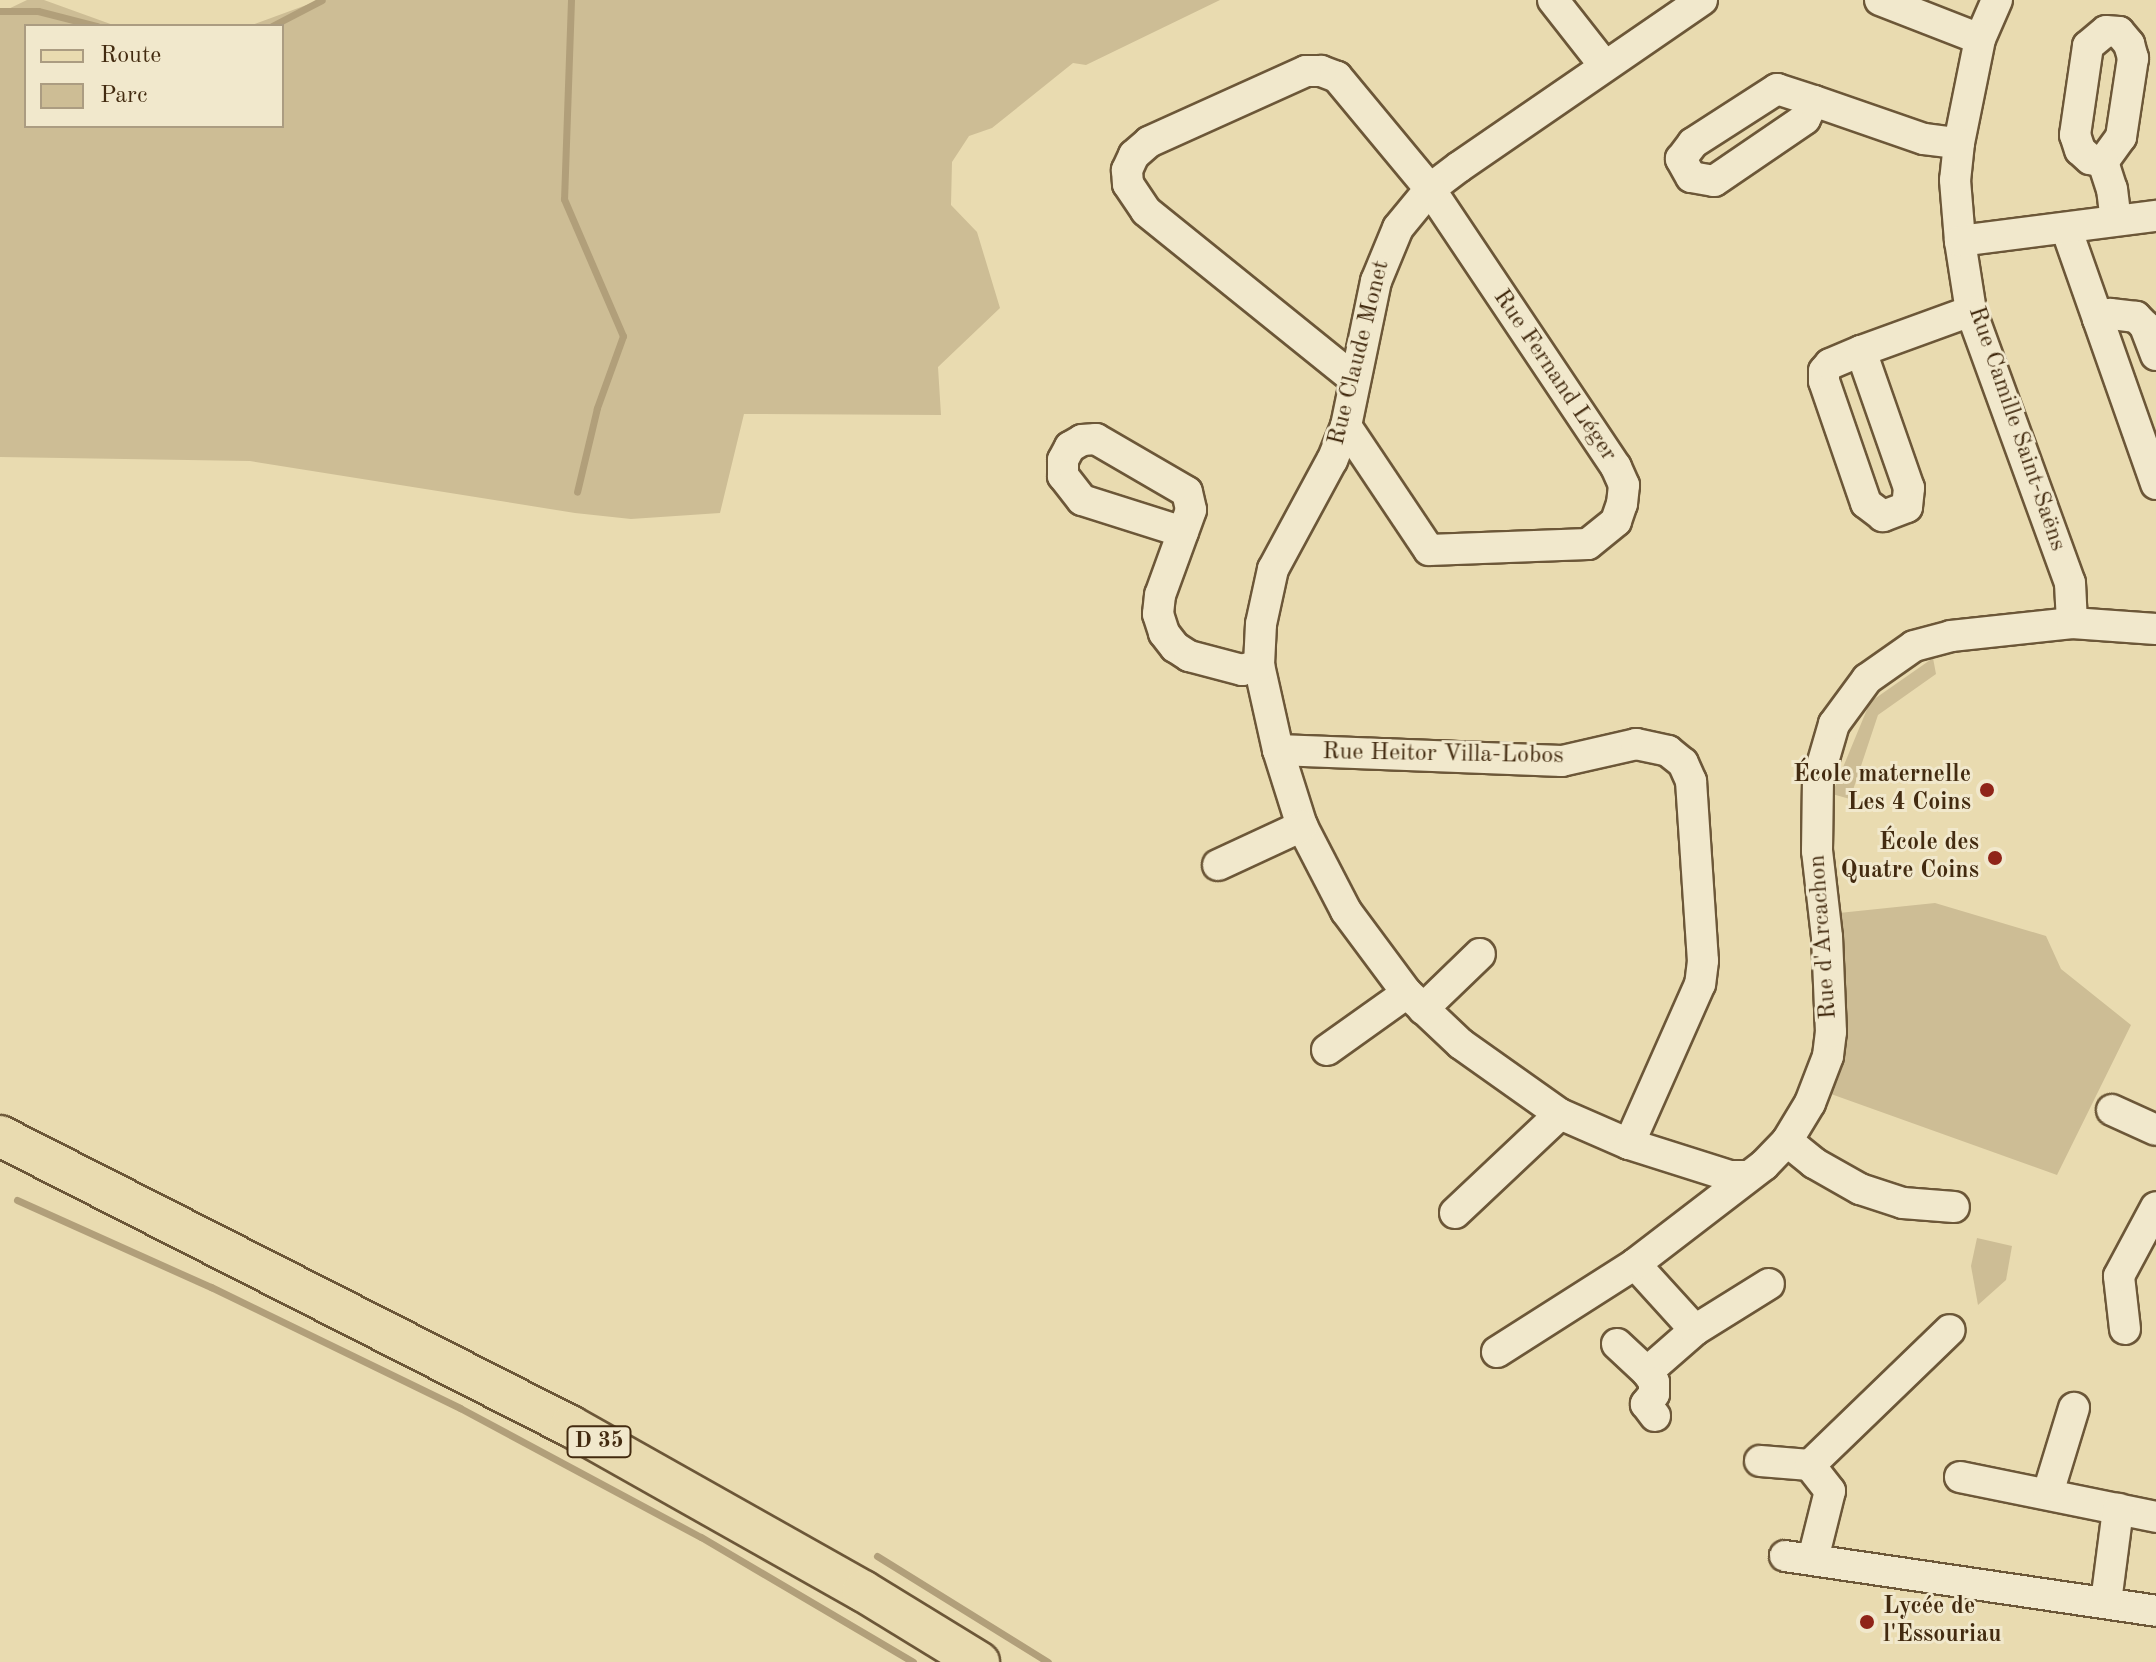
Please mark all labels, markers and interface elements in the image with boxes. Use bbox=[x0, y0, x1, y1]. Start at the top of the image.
legend bbox=[24, 24, 284, 128]
text: Route bbox=[100, 44, 161, 68]
text: Parc bbox=[100, 84, 147, 108]
street label: Rue Claude Monet bbox=[1323, 257, 1397, 449]
street label: Rue Fernand Léger bbox=[1486, 285, 1622, 467]
street label: Rue Camille Saint-Saëns bbox=[1961, 303, 2071, 555]
street label: Rue Heitor Villa-Lobos bbox=[1322, 738, 1564, 772]
place label: École maternelle Les 4 Coins bbox=[1793, 762, 1971, 818]
marker: École maternelle Les 4 Coins bbox=[1978, 781, 1996, 799]
place label: École des Quatre Coins bbox=[1841, 830, 1979, 886]
marker: École des Quatre Coins bbox=[1986, 849, 2004, 867]
street label: Rue d'Arcachon bbox=[1804, 854, 1844, 1020]
road number: D 35 bbox=[565, 1424, 633, 1460]
place label: Lycée de l'Essouriau bbox=[1883, 1594, 2002, 1650]
marker: Lycée de l'Essouriau bbox=[1858, 1613, 1876, 1631]

